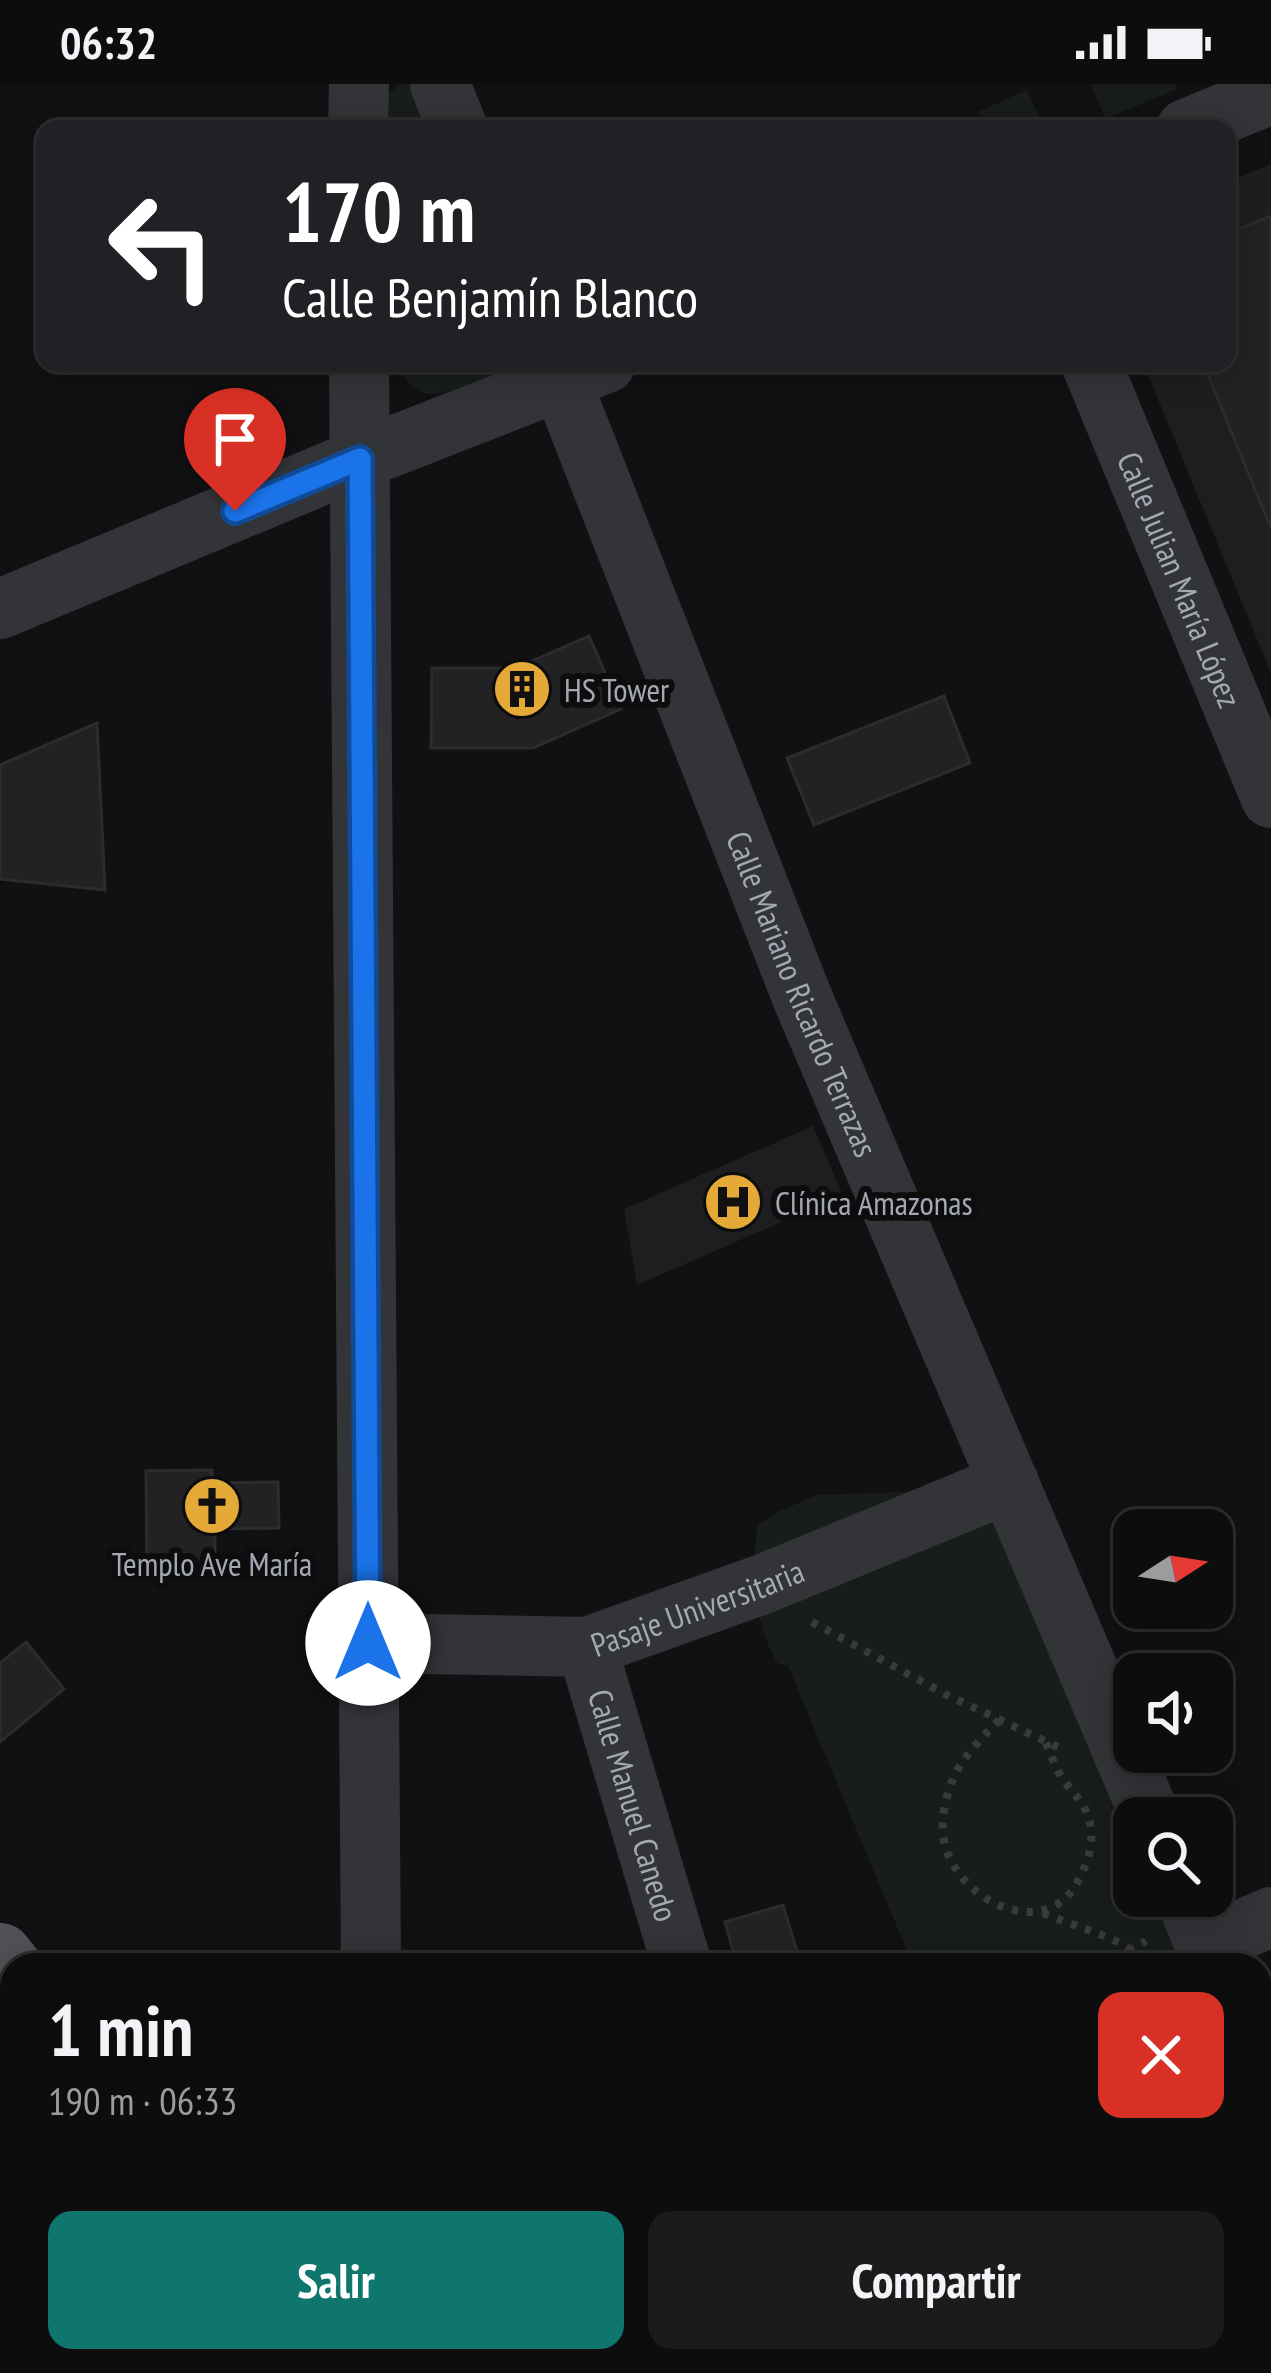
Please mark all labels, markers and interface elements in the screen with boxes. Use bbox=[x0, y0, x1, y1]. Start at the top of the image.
text: 06:32 bbox=[60, 13, 157, 71]
text: 170 m bbox=[282, 156, 475, 265]
icon: left bbox=[84, 168, 240, 324]
text: Calle Benjamín Blanco bbox=[282, 262, 698, 332]
pin bbox=[184, 388, 286, 511]
icon: arrive bbox=[202, 406, 268, 472]
street label: Calle Julian María López bbox=[1108, 445, 1252, 713]
building icon: HS Tower bbox=[491, 658, 553, 720]
place label: HS Tower bbox=[564, 668, 669, 711]
street label: Calle Mariano Ricardo Terrazas bbox=[718, 825, 889, 1163]
hospital icon: Clínica Amazonas bbox=[702, 1171, 764, 1233]
place label: Clínica Amazonas bbox=[775, 1181, 973, 1224]
church icon: Templo Ave María bbox=[181, 1475, 243, 1537]
north arrow bbox=[1113, 1509, 1233, 1629]
map controls bbox=[1113, 1509, 1233, 1917]
place label: Templo Ave María bbox=[112, 1542, 312, 1585]
street label: Pasaje Universitaria bbox=[585, 1548, 810, 1666]
position arrow bbox=[305, 1580, 431, 1706]
button: sound bbox=[1113, 1653, 1233, 1773]
street label: Calle Manuel Canedo bbox=[579, 1684, 689, 1926]
button: search bbox=[1113, 1797, 1233, 1917]
text: 1 min bbox=[48, 1983, 193, 2076]
button: close bbox=[1098, 1992, 1224, 2118]
text: 190 m · 06:33 bbox=[48, 2075, 237, 2126]
button: Salir bbox=[48, 2211, 624, 2349]
button: Compartir bbox=[648, 2211, 1224, 2349]

